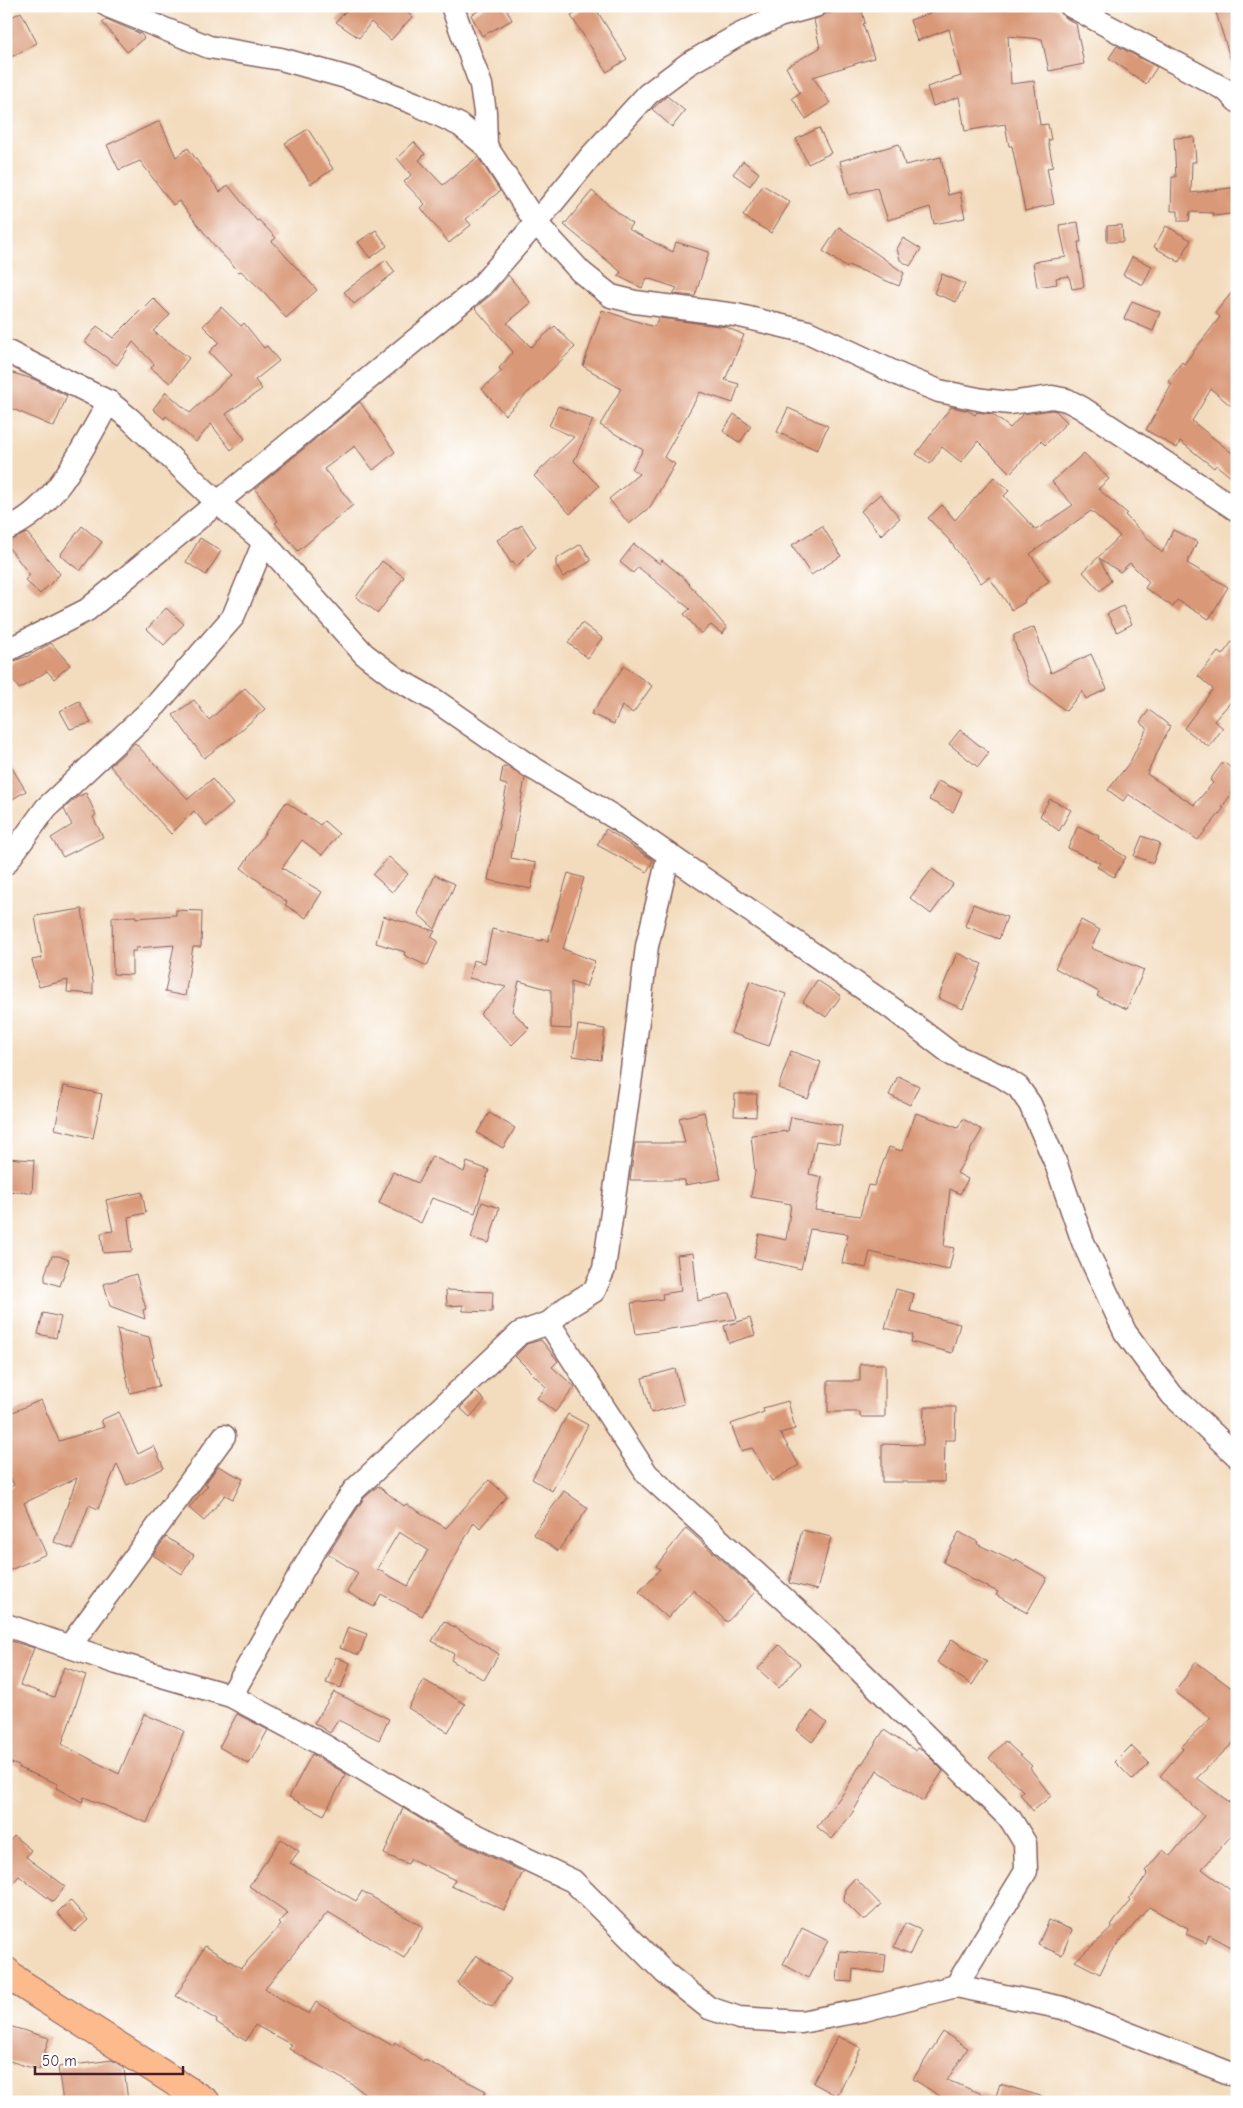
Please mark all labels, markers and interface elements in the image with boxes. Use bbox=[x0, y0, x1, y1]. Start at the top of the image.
scale bar bbox=[35, 2043, 182, 2075]
text: 50 m bbox=[42, 2052, 77, 2070]

